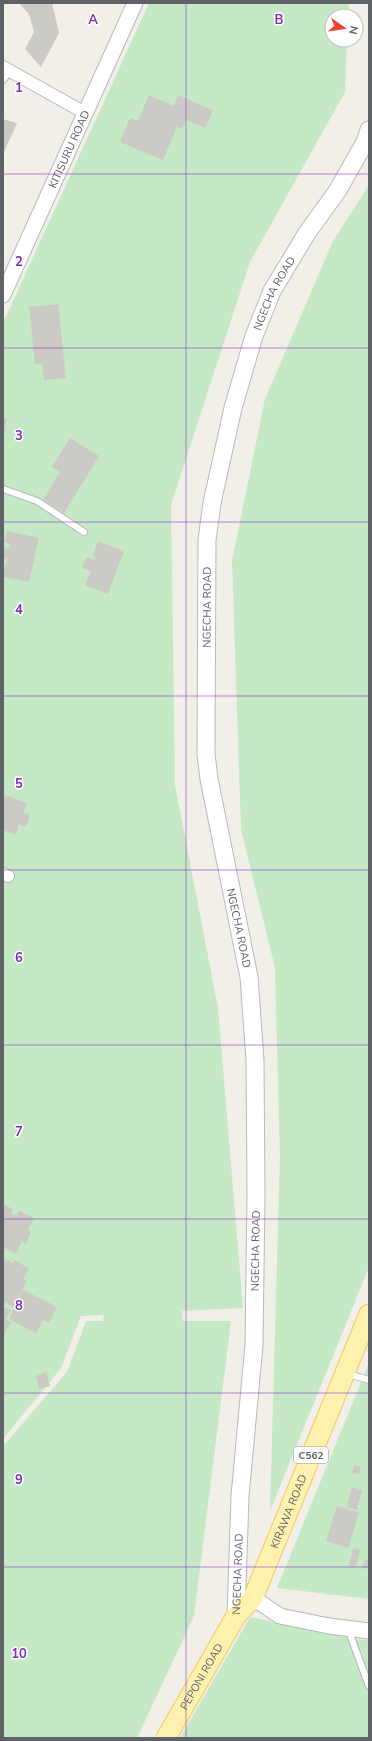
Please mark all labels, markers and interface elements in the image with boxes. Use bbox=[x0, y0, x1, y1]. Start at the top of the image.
north arrow bbox=[324, 8, 364, 48]
text: A bbox=[88, 11, 98, 29]
text: B bbox=[275, 11, 284, 29]
text: N bbox=[345, 24, 361, 36]
text: 1 bbox=[15, 79, 23, 97]
street label: KITISURU ROAD bbox=[45, 108, 93, 191]
text: 2 bbox=[15, 253, 23, 271]
street label: NGECHA ROAD bbox=[250, 254, 299, 333]
text: 3 bbox=[15, 427, 23, 445]
street label: NGECHA ROAD bbox=[199, 567, 215, 648]
text: 4 bbox=[15, 601, 23, 619]
text: 5 bbox=[15, 775, 23, 793]
street label: NGECHA ROAD bbox=[223, 887, 254, 969]
text: 6 bbox=[15, 949, 23, 967]
text: 7 bbox=[15, 1123, 23, 1141]
street label: NGECHA ROAD bbox=[248, 1210, 264, 1291]
text: 8 bbox=[15, 1297, 23, 1315]
road number: C562 bbox=[294, 1447, 328, 1463]
text: 9 bbox=[15, 1471, 23, 1489]
street label: KIRAWA ROAD bbox=[267, 1472, 311, 1551]
street label: NGECHA ROAD bbox=[229, 1533, 247, 1615]
street label: PEPONI ROAD bbox=[177, 1641, 227, 1713]
text: 10 bbox=[11, 1645, 27, 1663]

